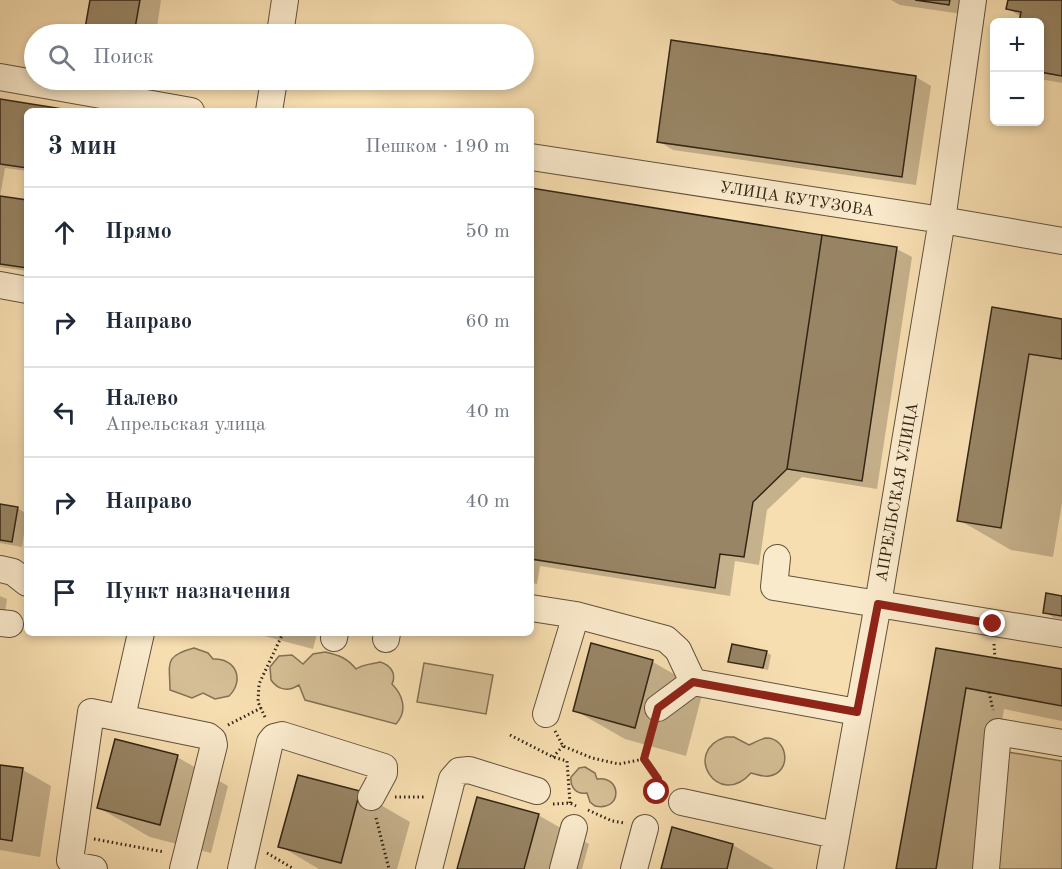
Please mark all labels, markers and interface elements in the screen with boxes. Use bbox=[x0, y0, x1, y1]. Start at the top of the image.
map controls bbox=[990, 18, 1044, 126]
button: + bbox=[990, 18, 1044, 72]
search box bbox=[24, 24, 534, 90]
icon: search bbox=[45, 41, 78, 74]
text: Поиск bbox=[93, 46, 154, 68]
button: − bbox=[990, 72, 1044, 126]
text: 3 мин bbox=[48, 134, 117, 160]
text: Пешком · 190 m bbox=[365, 137, 510, 157]
street label: УЛИЦА КУТУЗОВА bbox=[718, 180, 875, 220]
icon: ahead bbox=[48, 216, 81, 249]
text: Прямо bbox=[105, 221, 172, 243]
text: 50 m bbox=[465, 222, 510, 242]
icon: right bbox=[48, 306, 81, 339]
text: Направо bbox=[105, 311, 192, 333]
text: 60 m bbox=[465, 312, 510, 332]
text: Налево bbox=[105, 388, 178, 410]
icon: left bbox=[48, 396, 81, 429]
street label: АПРЕЛЬСКАЯ УЛИЦА bbox=[874, 401, 922, 583]
text: 40 m bbox=[465, 402, 510, 422]
text: Апрельская улица bbox=[105, 415, 266, 435]
icon: right bbox=[48, 486, 81, 519]
text: Направо bbox=[105, 491, 192, 513]
text: 40 m bbox=[465, 492, 510, 512]
icon: arrive bbox=[48, 576, 81, 609]
text: Пункт назначения bbox=[105, 581, 291, 603]
route end bbox=[979, 610, 1005, 636]
route start bbox=[643, 778, 669, 804]

